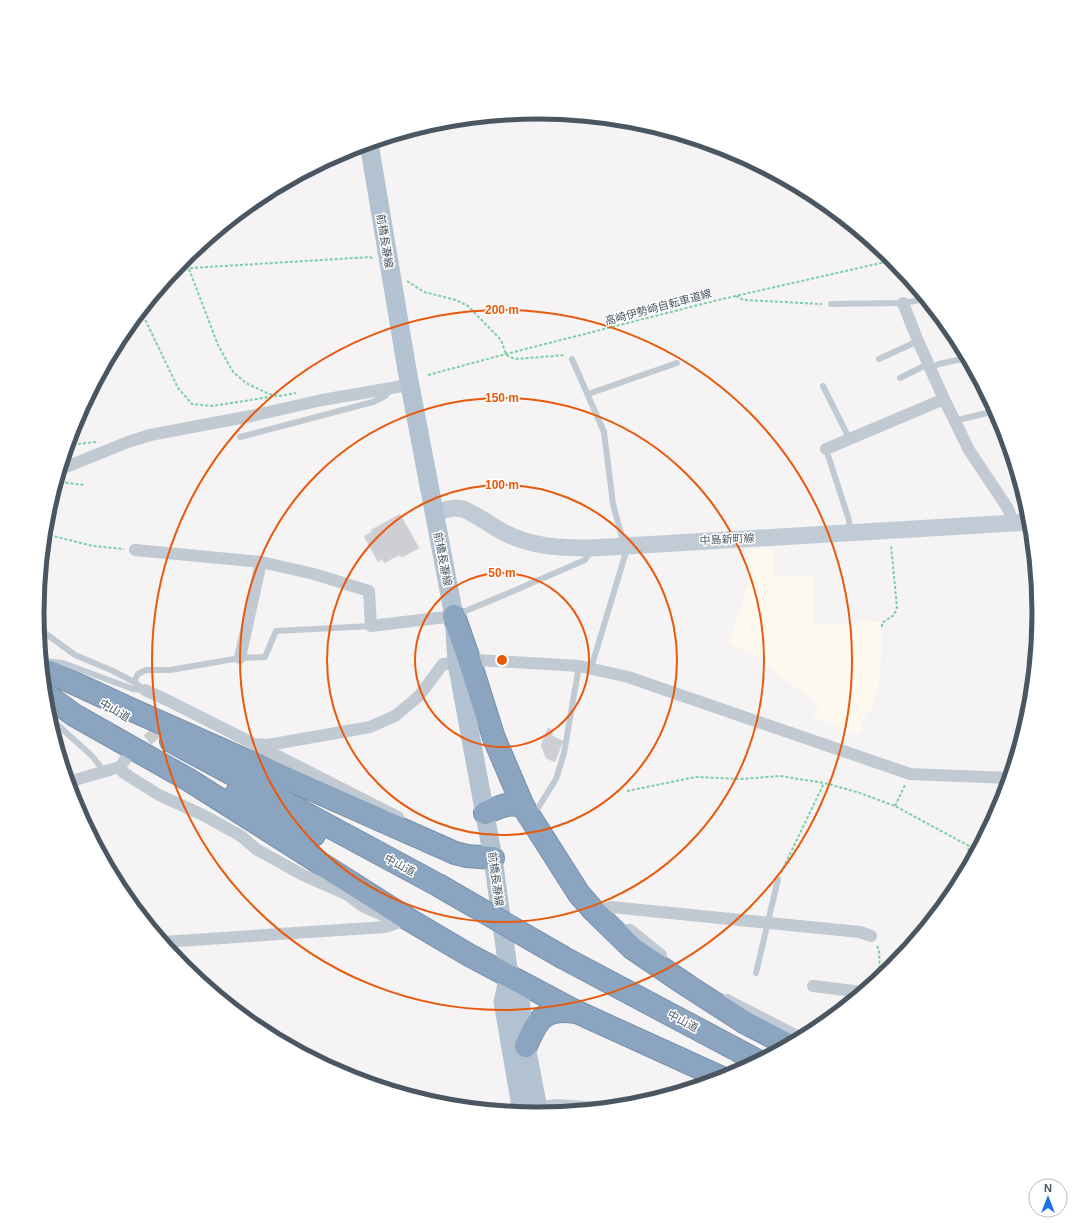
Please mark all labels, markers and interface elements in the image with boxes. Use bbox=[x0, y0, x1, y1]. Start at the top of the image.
street label: 前橋長瀞線 bbox=[375, 213, 395, 269]
street label: 高崎伊勢崎自転車道線 bbox=[603, 287, 713, 327]
text: 200 m bbox=[485, 303, 519, 317]
text: 150 m bbox=[485, 391, 519, 405]
text: 100 m bbox=[485, 478, 519, 492]
street label: 前橋長瀞線 bbox=[432, 531, 454, 587]
street label: 中島新町線 bbox=[699, 532, 755, 546]
text: 50 m bbox=[488, 566, 516, 580]
centre of rings bbox=[495, 653, 509, 667]
street label: 中山道 bbox=[98, 697, 132, 723]
street label: 前橋長瀞線 bbox=[486, 851, 506, 907]
street label: 中山道 bbox=[383, 852, 417, 878]
street label: 中山道 bbox=[666, 1008, 700, 1034]
north arrow bbox=[1028, 1178, 1068, 1218]
text: N bbox=[1044, 1182, 1052, 1194]

